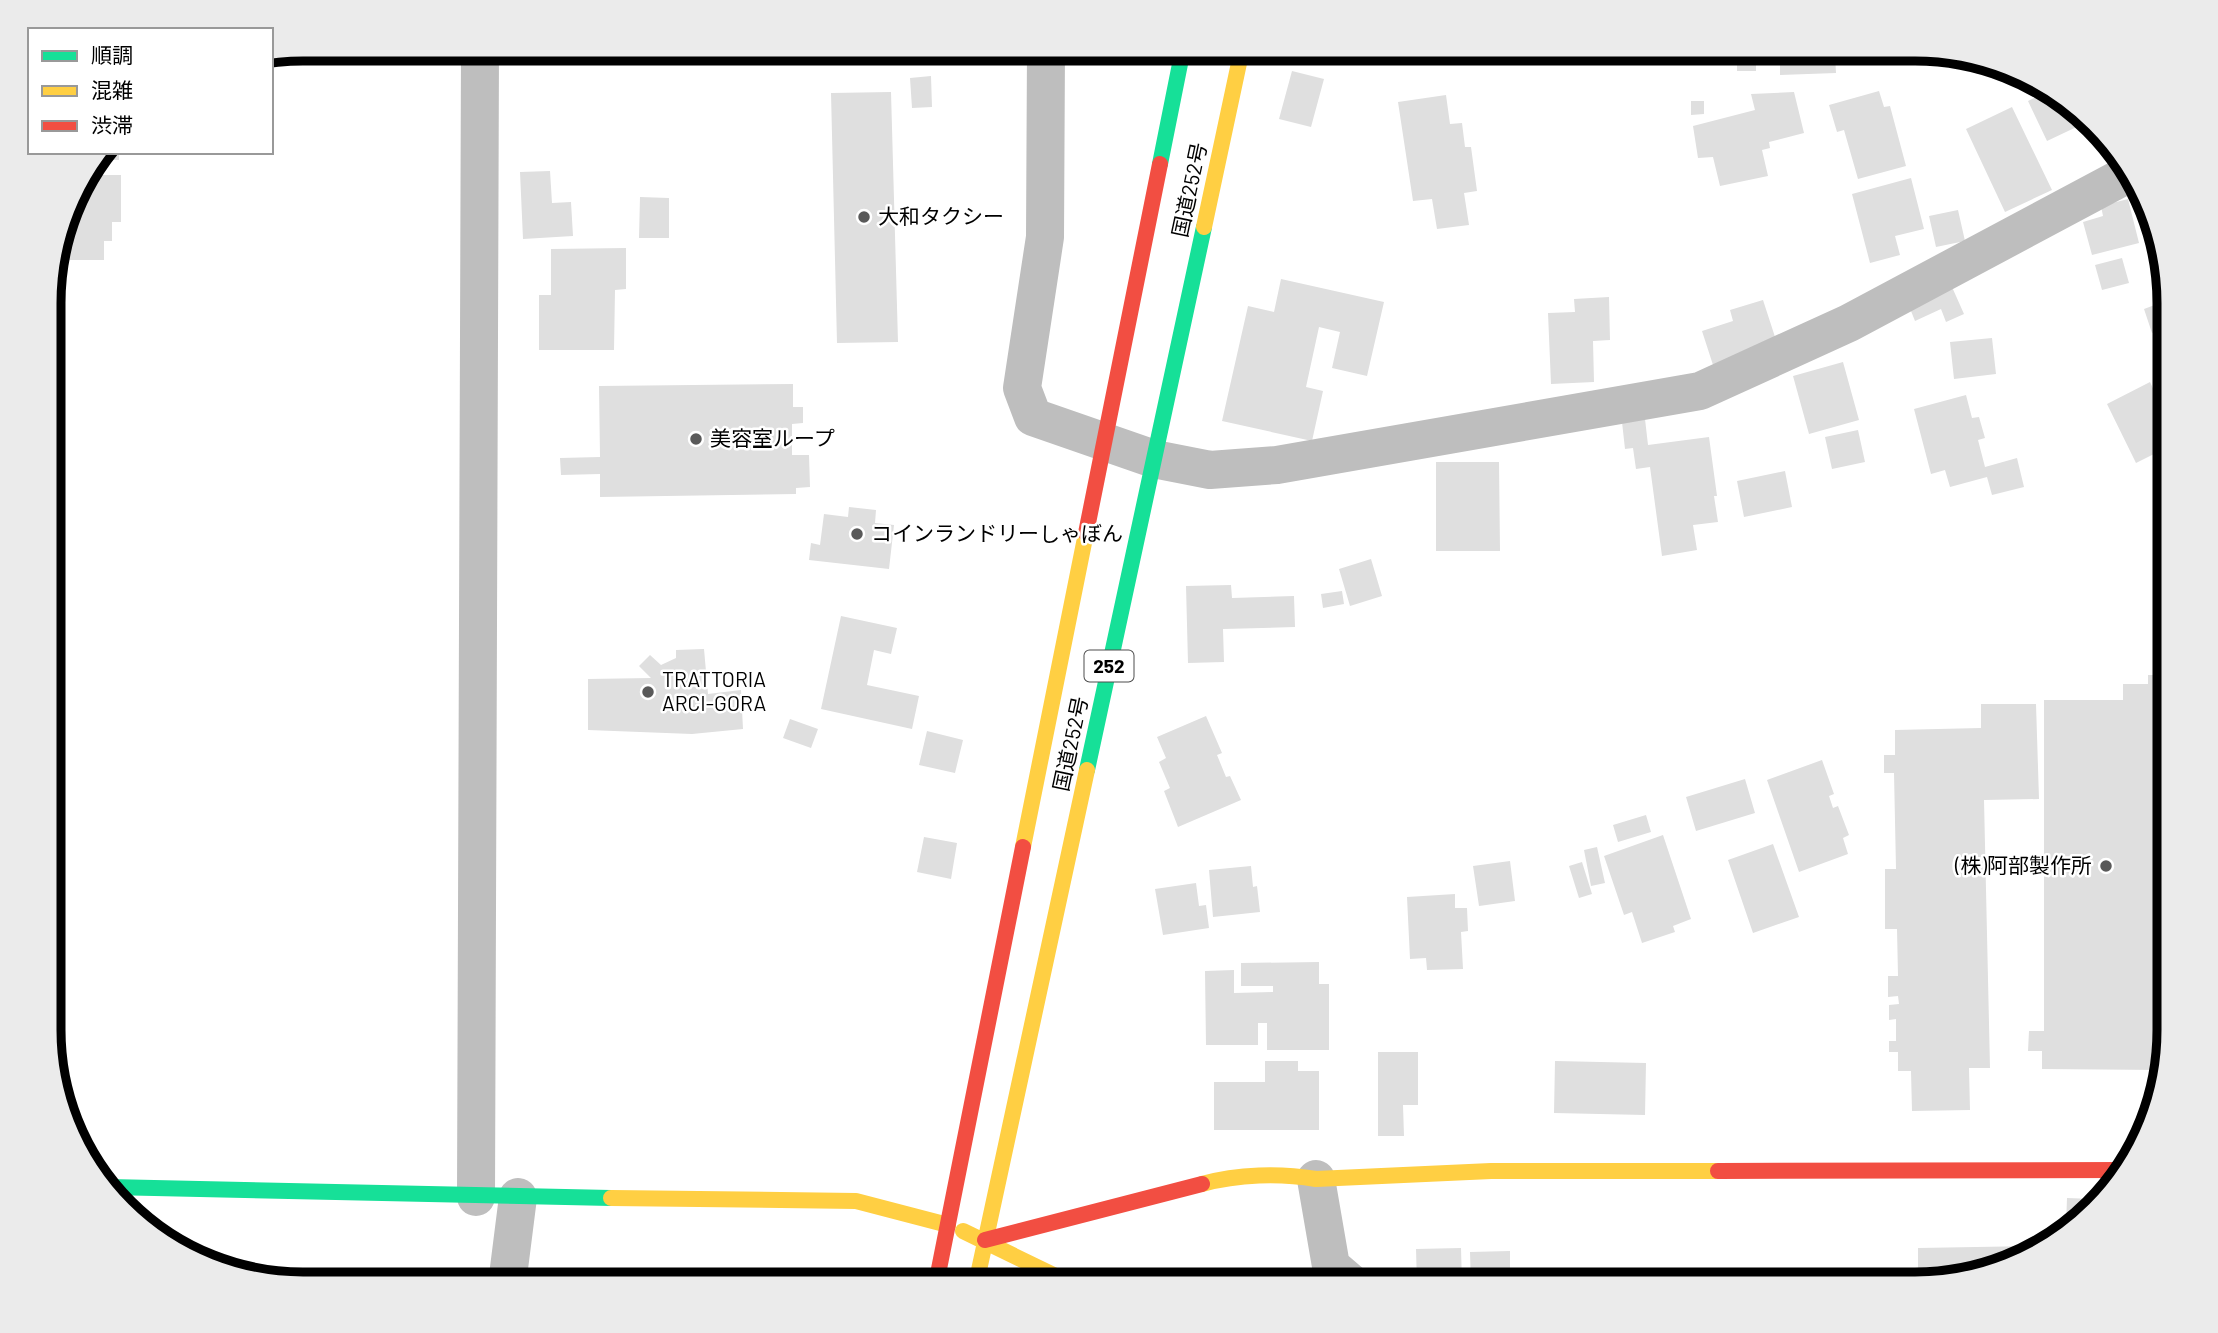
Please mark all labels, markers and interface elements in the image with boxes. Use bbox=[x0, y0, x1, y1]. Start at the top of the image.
legend bbox=[28, 28, 273, 154]
text: 順調 bbox=[91, 42, 133, 67]
text: 混雑 bbox=[91, 77, 133, 102]
text: 渋滞 bbox=[91, 112, 133, 137]
street label: 国道252号 bbox=[1166, 140, 1211, 239]
place label: 大和タクシー bbox=[878, 203, 1004, 228]
marker: 大和タクシー bbox=[856, 209, 872, 225]
place label: 美容室ループ bbox=[710, 425, 835, 450]
marker: 美容室ループ bbox=[688, 431, 704, 447]
place label: コインランドリーしゃぼん bbox=[871, 520, 1123, 545]
marker: コインランドリーしゃぼん bbox=[849, 526, 865, 542]
road number: 252 bbox=[1084, 650, 1134, 681]
place label: TRATTORIA ARCI-GORA bbox=[662, 666, 767, 715]
marker: TRATTORIA ARCI-GORA bbox=[640, 684, 656, 700]
street label: 国道252号 bbox=[1047, 694, 1092, 793]
place label: (株)阿部製作所 bbox=[1954, 852, 2092, 877]
marker: (株)阿部製作所 bbox=[2098, 858, 2114, 874]

